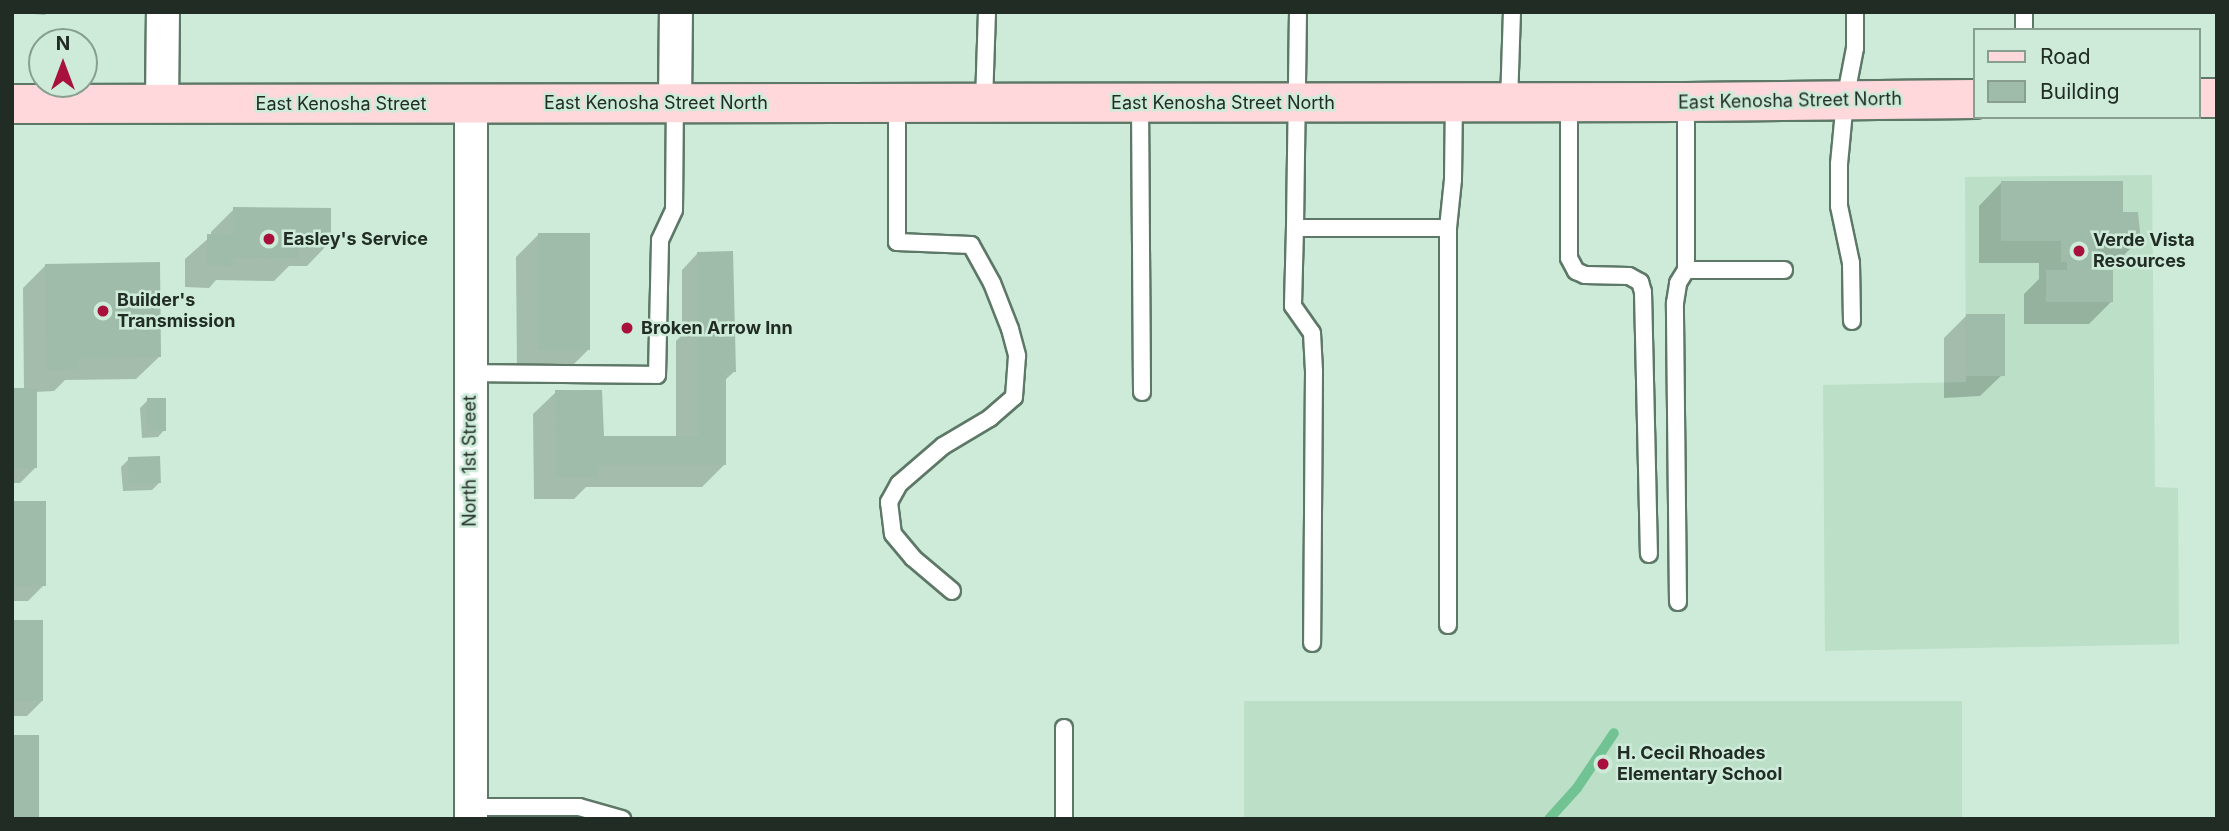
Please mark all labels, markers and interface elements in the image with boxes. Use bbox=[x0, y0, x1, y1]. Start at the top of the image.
north arrow bbox=[28, 28, 98, 98]
legend bbox=[1974, 28, 2201, 119]
text: N bbox=[56, 32, 70, 55]
text: Road bbox=[2040, 44, 2091, 69]
text: Building bbox=[2040, 79, 2120, 104]
street label: East Kenosha Street North bbox=[1678, 88, 1902, 114]
street label: East Kenosha Street North bbox=[544, 92, 768, 114]
street label: East Kenosha Street North bbox=[1111, 92, 1335, 114]
street label: East Kenosha Street bbox=[256, 93, 426, 115]
place label: Easley's Service bbox=[283, 228, 428, 250]
place label: Verde Vista Resources bbox=[2093, 230, 2195, 272]
marker: Easley's Service bbox=[261, 231, 277, 247]
marker: Verde Vista Resources bbox=[2071, 243, 2087, 259]
place label: Builder's Transmission bbox=[117, 290, 235, 332]
marker: Builder's Transmission bbox=[95, 303, 111, 319]
place label: Broken Arrow Inn bbox=[641, 317, 793, 339]
marker: Broken Arrow Inn bbox=[619, 320, 635, 336]
street label: North 1st Street bbox=[459, 395, 481, 527]
place label: H. Cecil Rhoades Elementary School bbox=[1617, 743, 1782, 786]
marker: H. Cecil Rhoades Elementary School bbox=[1595, 756, 1611, 772]

